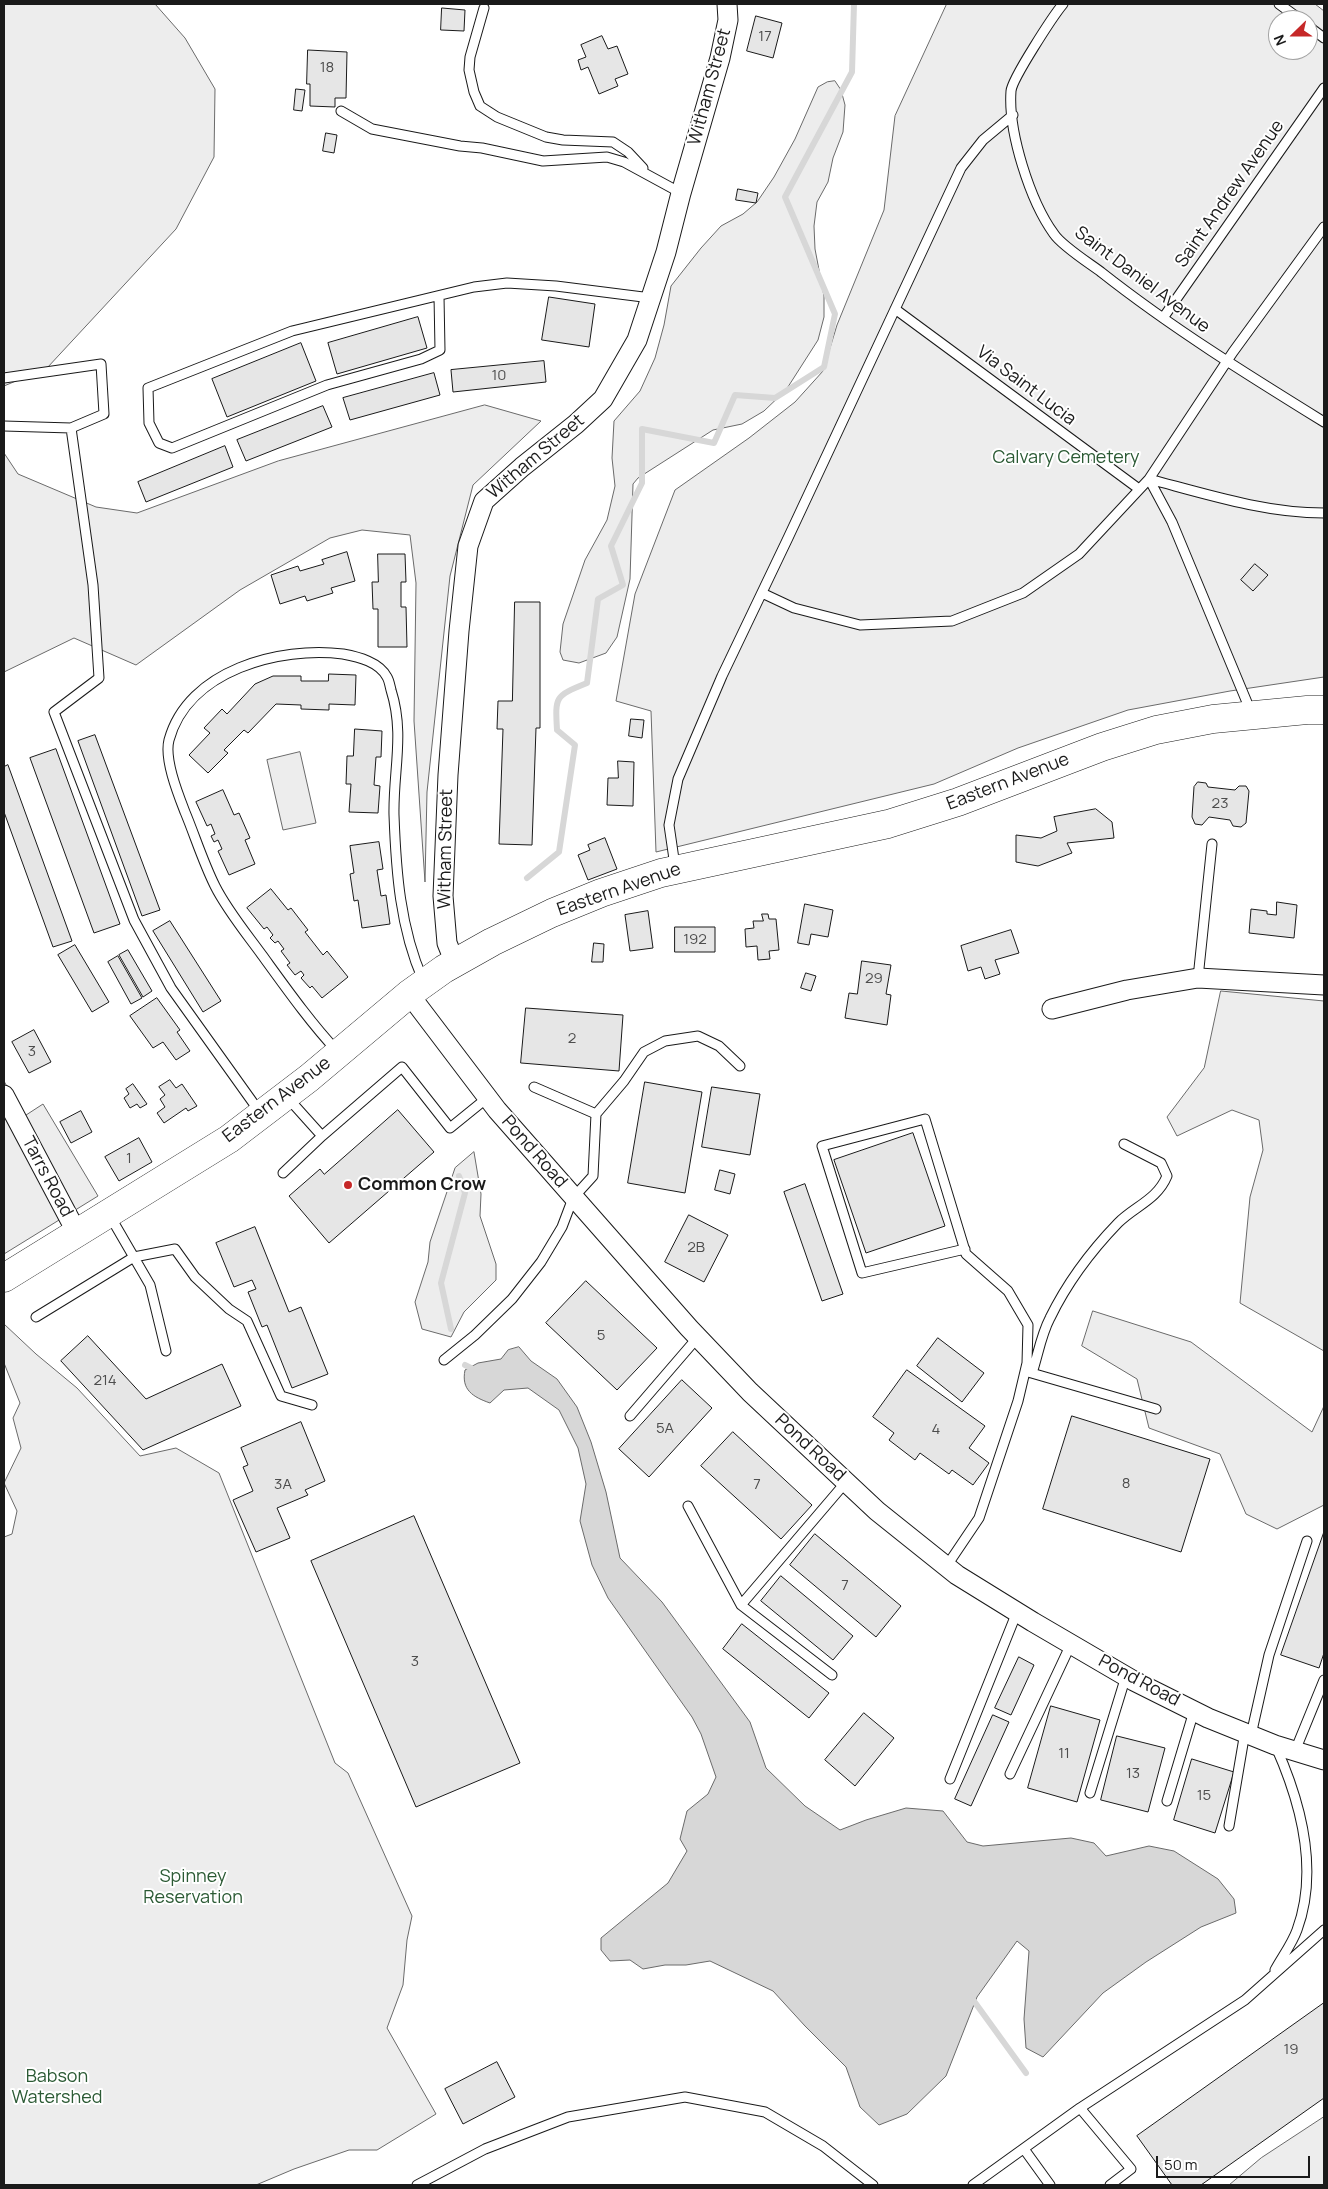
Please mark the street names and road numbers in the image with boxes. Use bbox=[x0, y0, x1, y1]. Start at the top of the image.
street label: Witham Street bbox=[684, 26, 736, 148]
street label: Saint Andrew Avenue bbox=[1171, 116, 1289, 272]
street label: Saint Daniel Avenue bbox=[1070, 222, 1214, 338]
street label: Via Saint Lucia bbox=[972, 342, 1080, 430]
street label: Witham Street bbox=[483, 410, 589, 504]
street label: Eastern Avenue bbox=[944, 749, 1072, 815]
street label: Witham Street bbox=[434, 789, 458, 909]
street label: Eastern Avenue bbox=[554, 859, 684, 921]
street label: Eastern Avenue bbox=[219, 1052, 335, 1148]
street label: Pond Road bbox=[497, 1111, 571, 1193]
street label: Tarrs Road bbox=[17, 1133, 77, 1221]
street label: Pond Road bbox=[770, 1410, 850, 1486]
street label: Pond Road bbox=[1095, 1651, 1183, 1711]

